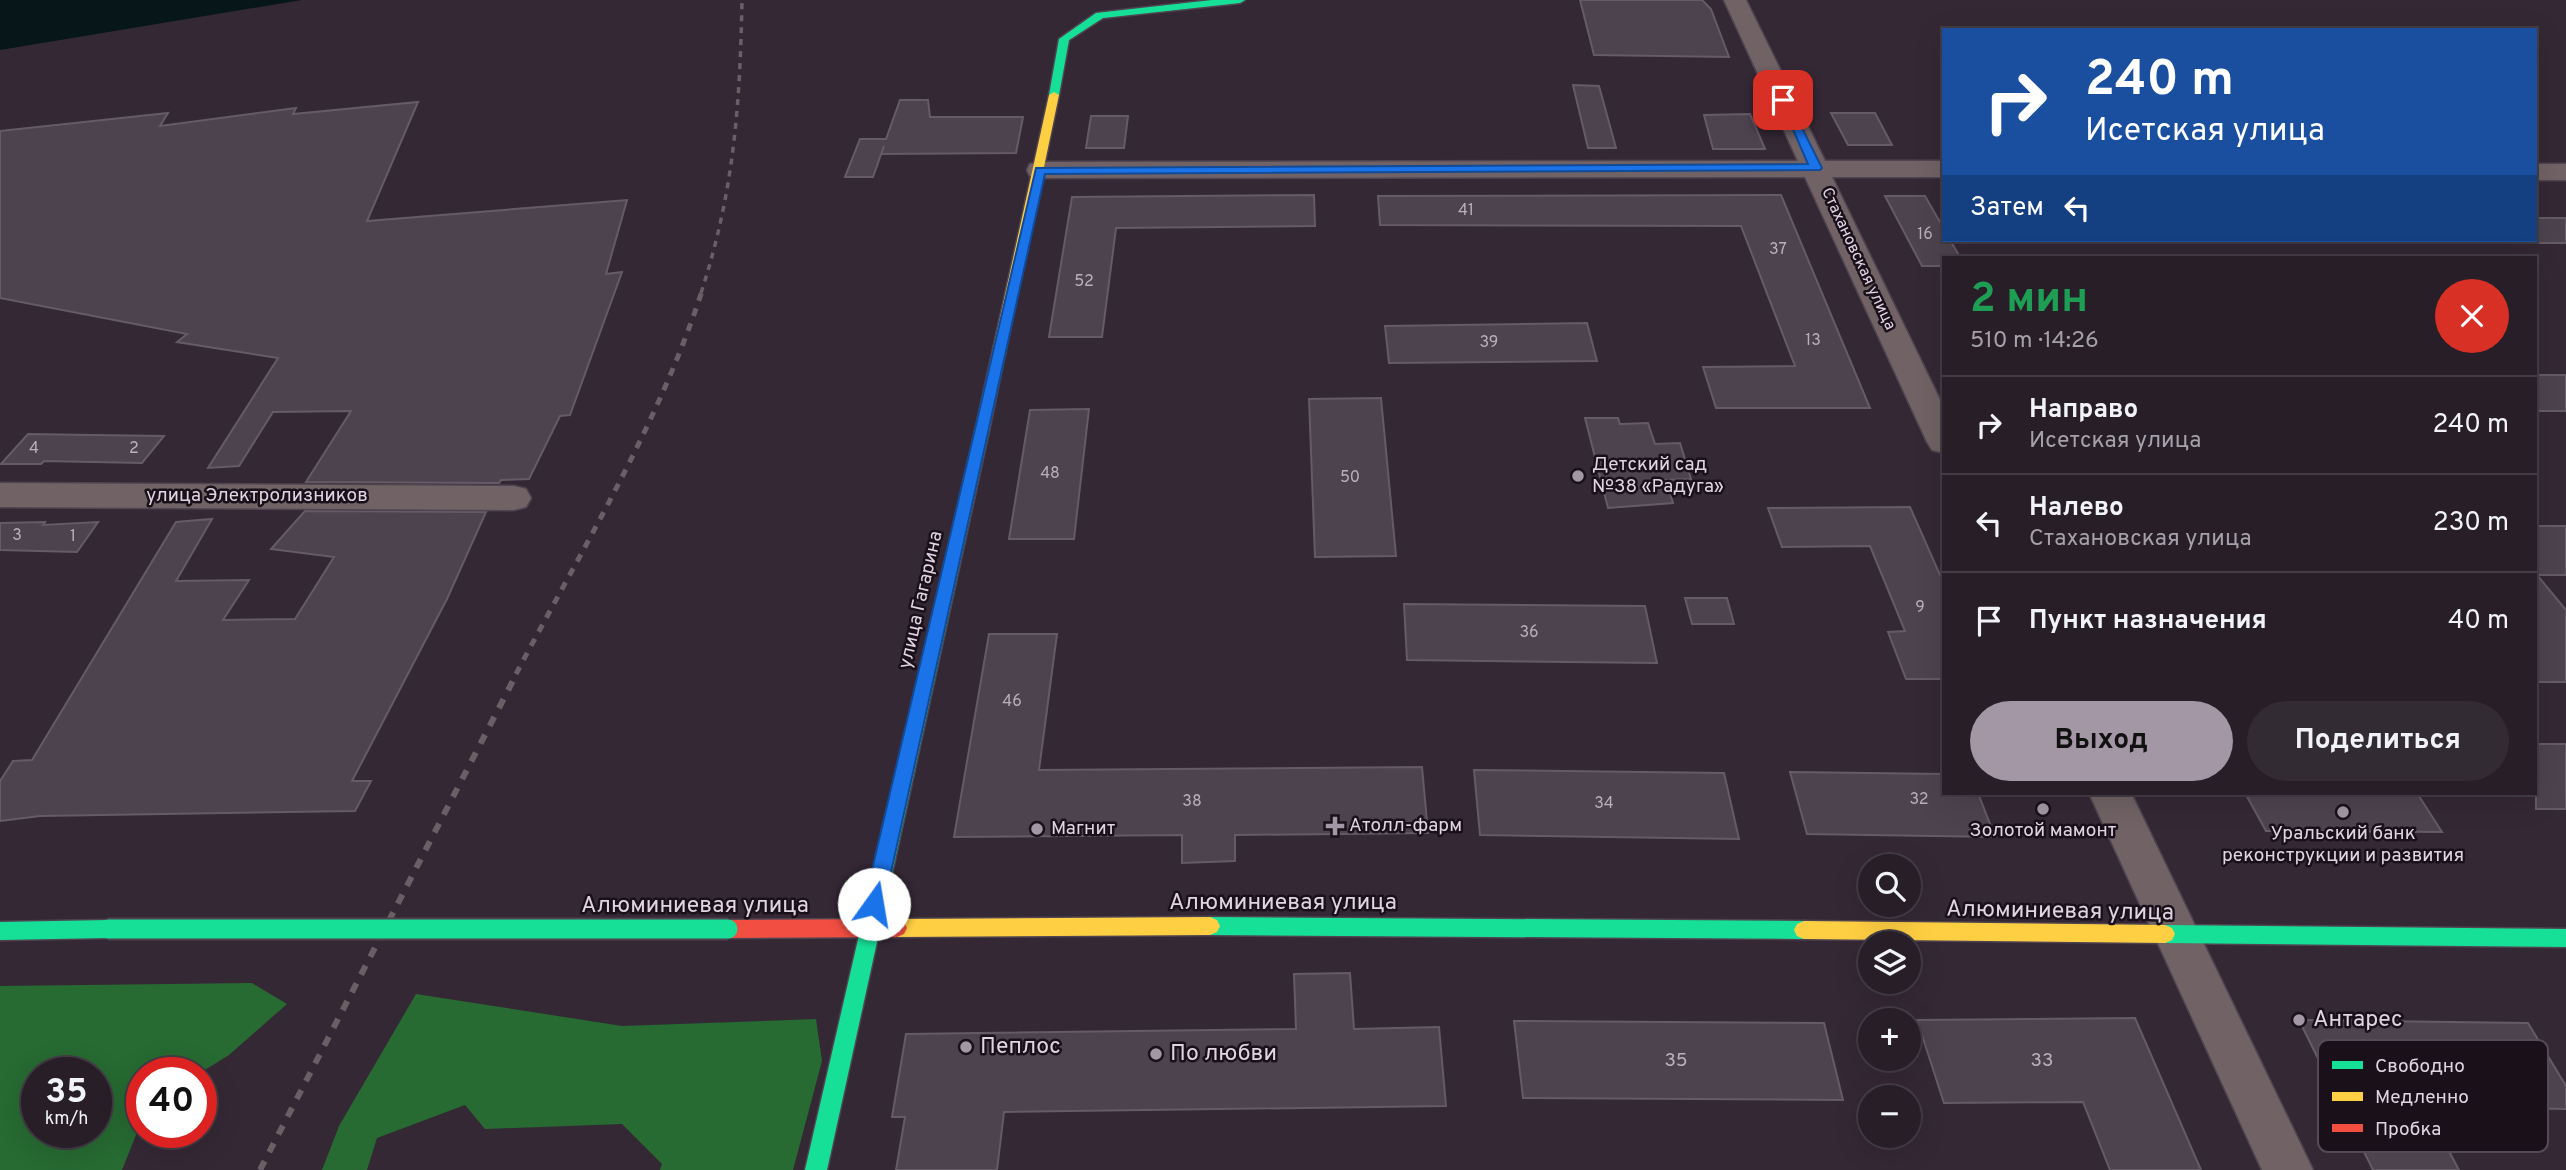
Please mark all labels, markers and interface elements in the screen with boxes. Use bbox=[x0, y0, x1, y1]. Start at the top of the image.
text: 240 m bbox=[2085, 51, 2234, 113]
icon: right bbox=[1970, 56, 2061, 147]
pin bbox=[1753, 70, 1813, 130]
icon: arrive bbox=[1764, 81, 1802, 119]
text: Исетская улица bbox=[2085, 112, 2325, 152]
street label: Стахановская улица bbox=[1816, 185, 1900, 333]
icon: left bbox=[2058, 189, 2096, 227]
text: Затем bbox=[1970, 192, 2044, 225]
house number: 41 bbox=[1458, 201, 1474, 221]
house number: 16 bbox=[1917, 225, 1933, 245]
house number: 37 bbox=[1769, 240, 1787, 260]
house number: 52 bbox=[1074, 272, 1094, 292]
text: 2 мин bbox=[1970, 274, 2088, 327]
button: close bbox=[2435, 279, 2509, 353]
text: 510 m · 14:26 bbox=[1970, 327, 2099, 356]
house number: 13 bbox=[1805, 331, 1821, 351]
house number: 39 bbox=[1480, 333, 1498, 353]
text: Направо bbox=[2029, 394, 2138, 427]
icon: right bbox=[1970, 406, 2008, 444]
text: 240 m bbox=[2432, 409, 2509, 442]
text: Исетская улица bbox=[2029, 427, 2201, 456]
house number: 4 bbox=[29, 439, 39, 459]
house number: 2 bbox=[129, 439, 139, 459]
place label: Детский сад №38 «Радуга» bbox=[1592, 453, 1724, 499]
house number: 48 bbox=[1040, 464, 1060, 484]
house number: 50 bbox=[1340, 468, 1360, 488]
marker: Детский сад №38 «Радуга» bbox=[1570, 468, 1586, 484]
street label: улица Электролизников bbox=[146, 484, 368, 508]
text: Налево bbox=[2029, 492, 2124, 525]
icon: left bbox=[1970, 504, 2008, 542]
text: 230 m bbox=[2433, 507, 2509, 540]
text: Стахановская улица bbox=[2029, 525, 2252, 554]
house number: 3 bbox=[12, 526, 22, 546]
house number: 1 bbox=[70, 527, 76, 547]
street label: улица Гагарина bbox=[893, 529, 949, 671]
house number: 9 bbox=[1915, 598, 1925, 618]
icon: arrive bbox=[1970, 602, 2008, 640]
text: Пункт назначения bbox=[2029, 605, 2267, 638]
text: 40 m bbox=[2448, 605, 2509, 638]
house number: 36 bbox=[1519, 623, 1539, 643]
house number: 46 bbox=[1002, 692, 1022, 712]
button: Выход bbox=[1970, 701, 2233, 781]
button: Поделиться bbox=[2247, 701, 2509, 781]
house number: 32 bbox=[1909, 790, 1929, 810]
house number: 38 bbox=[1182, 792, 1202, 812]
house number: 34 bbox=[1594, 794, 1614, 814]
marker: Золотой мамонт bbox=[2035, 801, 2051, 817]
marker: Уральский банк реконструкции и развития bbox=[2335, 804, 2351, 820]
place label: Атолл-фарм bbox=[1349, 814, 1462, 838]
place label: Магнит bbox=[1051, 817, 1116, 841]
marker: Атолл-фарм bbox=[1327, 818, 1343, 834]
place label: Золотой мамонт bbox=[1970, 819, 2117, 843]
marker: Магнит bbox=[1029, 821, 1045, 837]
place label: Уральский банк реконструкции и развития bbox=[2222, 822, 2464, 868]
map controls bbox=[1858, 854, 1921, 1148]
button: search bbox=[1858, 854, 1921, 917]
position arrow bbox=[837, 867, 911, 941]
street label: Алюминиевая улица bbox=[1169, 889, 1397, 918]
street label: Алюминиевая улица bbox=[581, 892, 809, 921]
street label: Алюминиевая улица bbox=[1946, 896, 2174, 928]
button: layers bbox=[1858, 931, 1921, 994]
place label: Антарес bbox=[2313, 1006, 2402, 1035]
button: + bbox=[1858, 1008, 1921, 1071]
marker: Антарес bbox=[2291, 1012, 2307, 1028]
place label: Пеплос bbox=[980, 1033, 1061, 1062]
marker: Пеплос bbox=[958, 1039, 974, 1055]
place label: По любви bbox=[1170, 1040, 1277, 1069]
legend bbox=[2318, 1040, 2548, 1152]
marker: По любви bbox=[1148, 1046, 1164, 1062]
house number: 35 bbox=[1664, 1049, 1688, 1073]
house number: 33 bbox=[2031, 1049, 2053, 1073]
text: Свободно bbox=[2375, 1055, 2465, 1079]
speed limit sign: 40 bbox=[126, 1057, 217, 1148]
text: 35 bbox=[45, 1071, 88, 1115]
button: − bbox=[1858, 1085, 1921, 1148]
text: Медленно bbox=[2375, 1086, 2469, 1110]
text: km/h bbox=[45, 1108, 88, 1131]
text: Пробка bbox=[2375, 1118, 2441, 1142]

